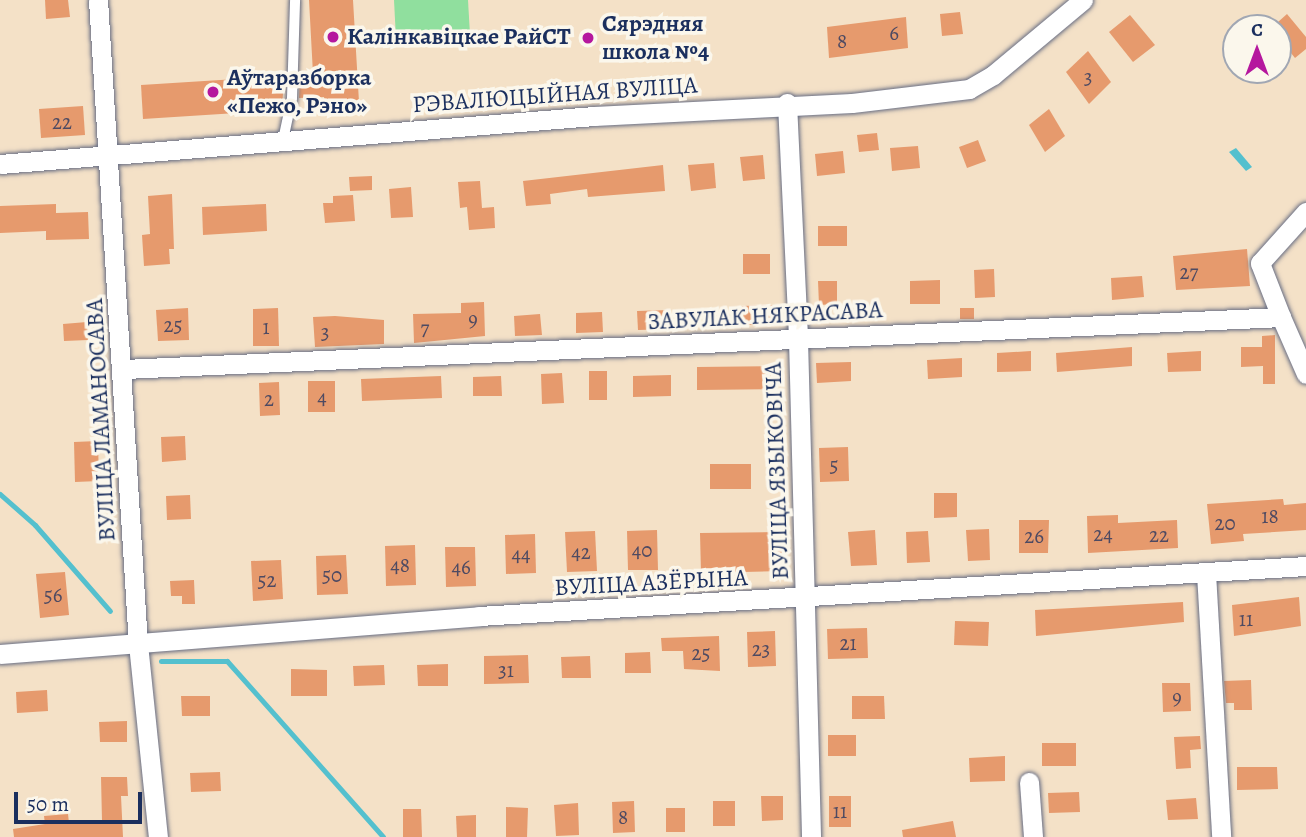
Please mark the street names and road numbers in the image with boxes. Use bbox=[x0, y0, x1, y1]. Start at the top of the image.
street label: РЭВАЛЮЦЫЙНАЯ ВУЛІЦА bbox=[411, 71, 699, 119]
street label: ЗАВУЛАК НЯКРАСАВА bbox=[647, 295, 883, 337]
street label: ВУЛІЦА ЛАМАНОСАВА bbox=[80, 298, 122, 542]
street label: ВУЛІЦА ЯЗЫКОВІЧА bbox=[759, 362, 795, 580]
street label: ВУЛІЦА АЗЁРЫНА bbox=[554, 564, 748, 602]

